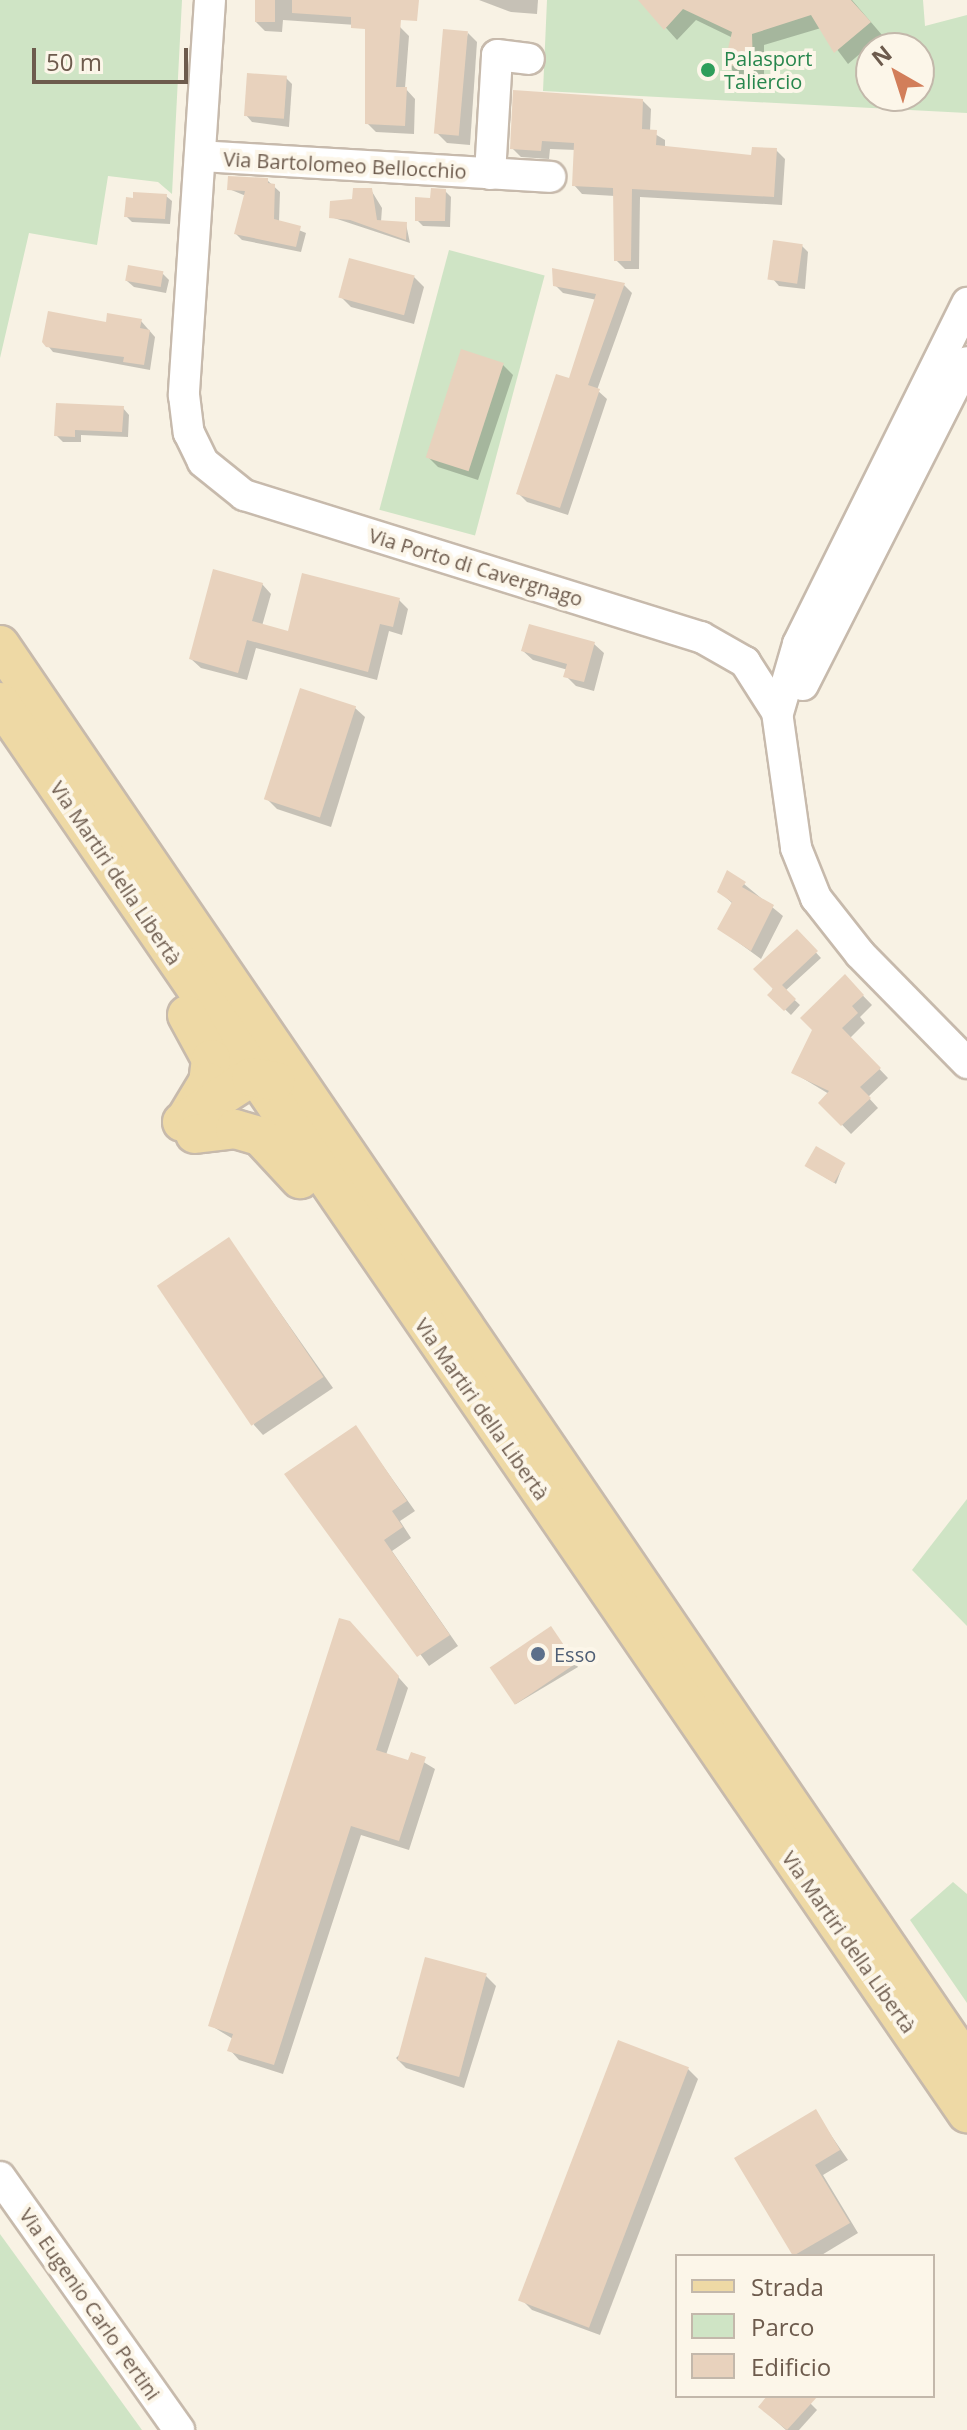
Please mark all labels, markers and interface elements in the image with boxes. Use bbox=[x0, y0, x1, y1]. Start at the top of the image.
scale bar bbox=[36, 32, 192, 82]
north arrow bbox=[855, 32, 935, 112]
text: N bbox=[865, 38, 898, 72]
text: 50 m bbox=[46, 45, 102, 78]
place label: Palasport Taliercio bbox=[724, 46, 812, 93]
marker: Palasport Taliercio bbox=[699, 61, 717, 79]
street label: Via Bartolomeo Bellocchio bbox=[223, 147, 467, 183]
street label: Via Porto di Cavergnago bbox=[366, 523, 586, 611]
street label: Via Martiri della Libertà bbox=[46, 777, 186, 969]
street label: Via Martiri della Libertà bbox=[410, 1313, 554, 1505]
place label: Esso bbox=[554, 1642, 596, 1666]
marker: Esso bbox=[529, 1645, 547, 1663]
street label: Via Martiri della Libertà bbox=[777, 1846, 921, 2038]
street label: Via Eugenio Carlo Pertini bbox=[15, 2204, 165, 2404]
legend bbox=[675, 2254, 935, 2398]
text: Strada bbox=[751, 2270, 824, 2303]
text: Parco bbox=[751, 2310, 815, 2343]
text: Edificio bbox=[751, 2350, 831, 2383]

